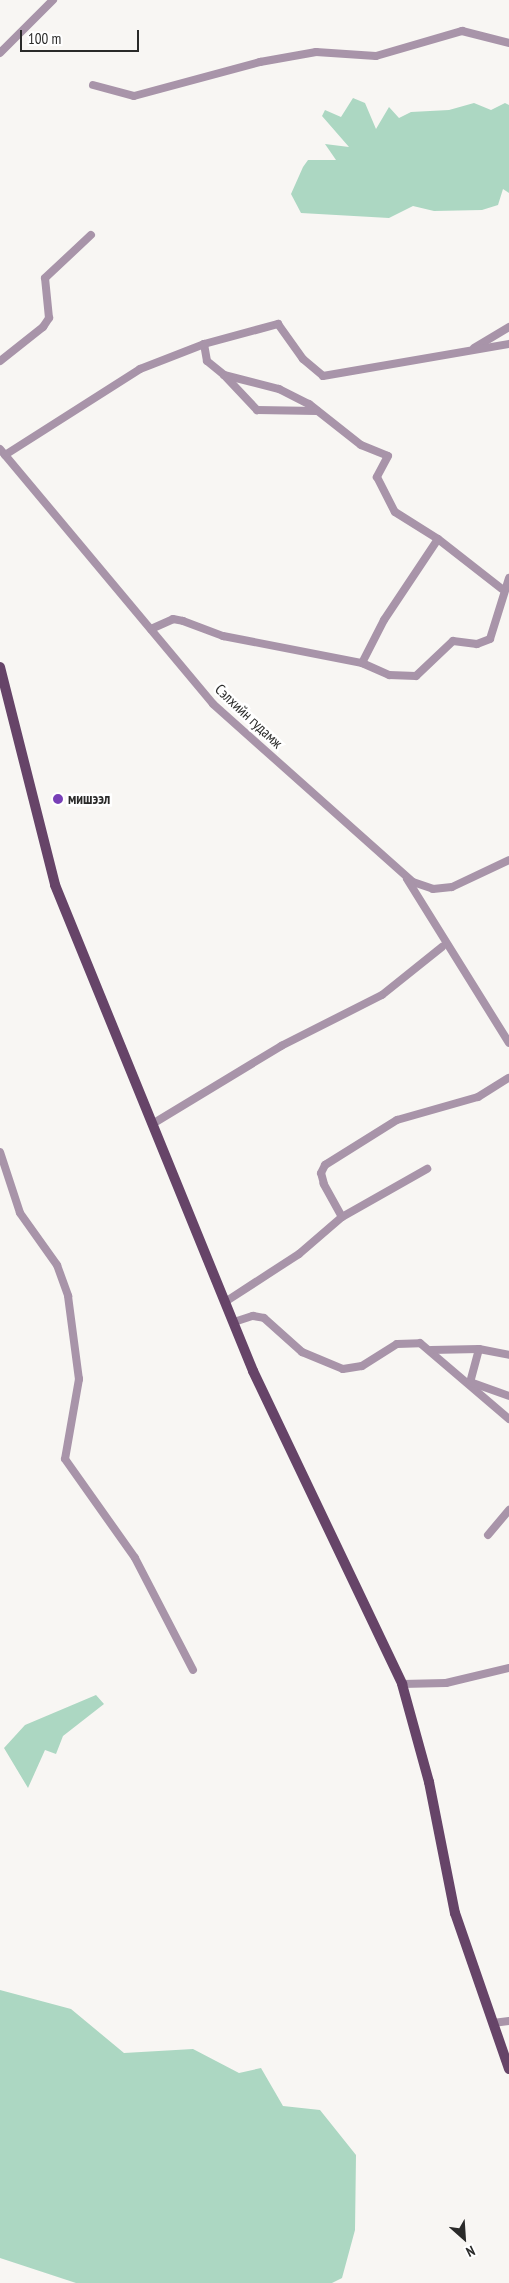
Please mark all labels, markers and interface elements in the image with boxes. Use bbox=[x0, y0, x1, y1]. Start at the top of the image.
scale bar bbox=[22, 20, 141, 52]
text: 100 m bbox=[28, 29, 61, 48]
street label: Сэлхийн гудамж bbox=[211, 680, 287, 752]
place label: мишээл bbox=[68, 790, 110, 808]
marker: мишээл bbox=[52, 793, 64, 805]
north arrow bbox=[439, 2213, 489, 2263]
text: N bbox=[463, 2242, 478, 2261]

